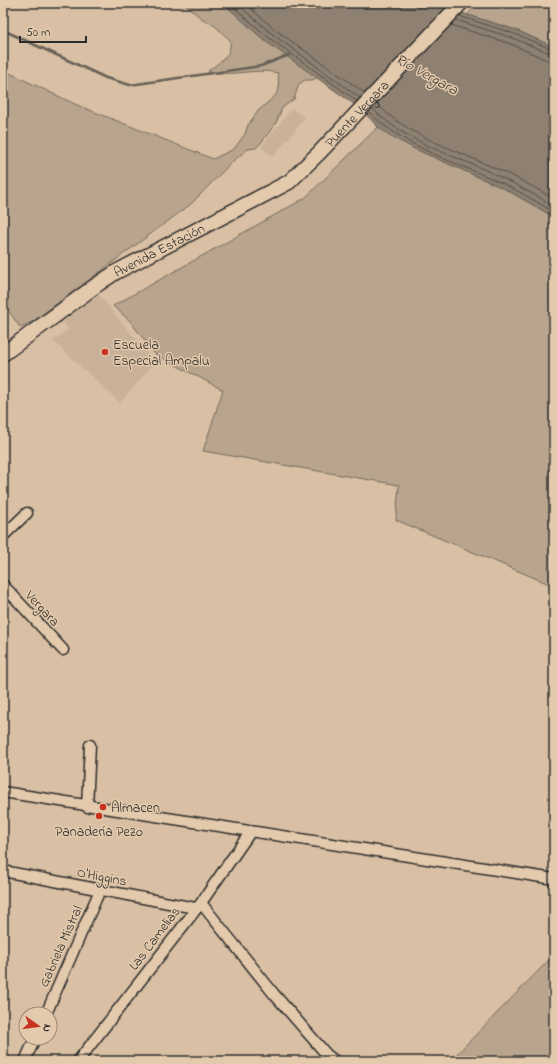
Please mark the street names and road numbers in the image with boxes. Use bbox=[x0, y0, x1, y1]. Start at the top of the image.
street label: Puente Vergara bbox=[320, 76, 395, 153]
street label: Avenida Estación bbox=[110, 219, 209, 283]
street label: Vergara bbox=[18, 585, 64, 633]
street label: O'Higgins bbox=[75, 862, 128, 894]
street label: Gabriela Mistral bbox=[34, 902, 89, 991]
street label: Las Camelias bbox=[124, 903, 186, 975]

